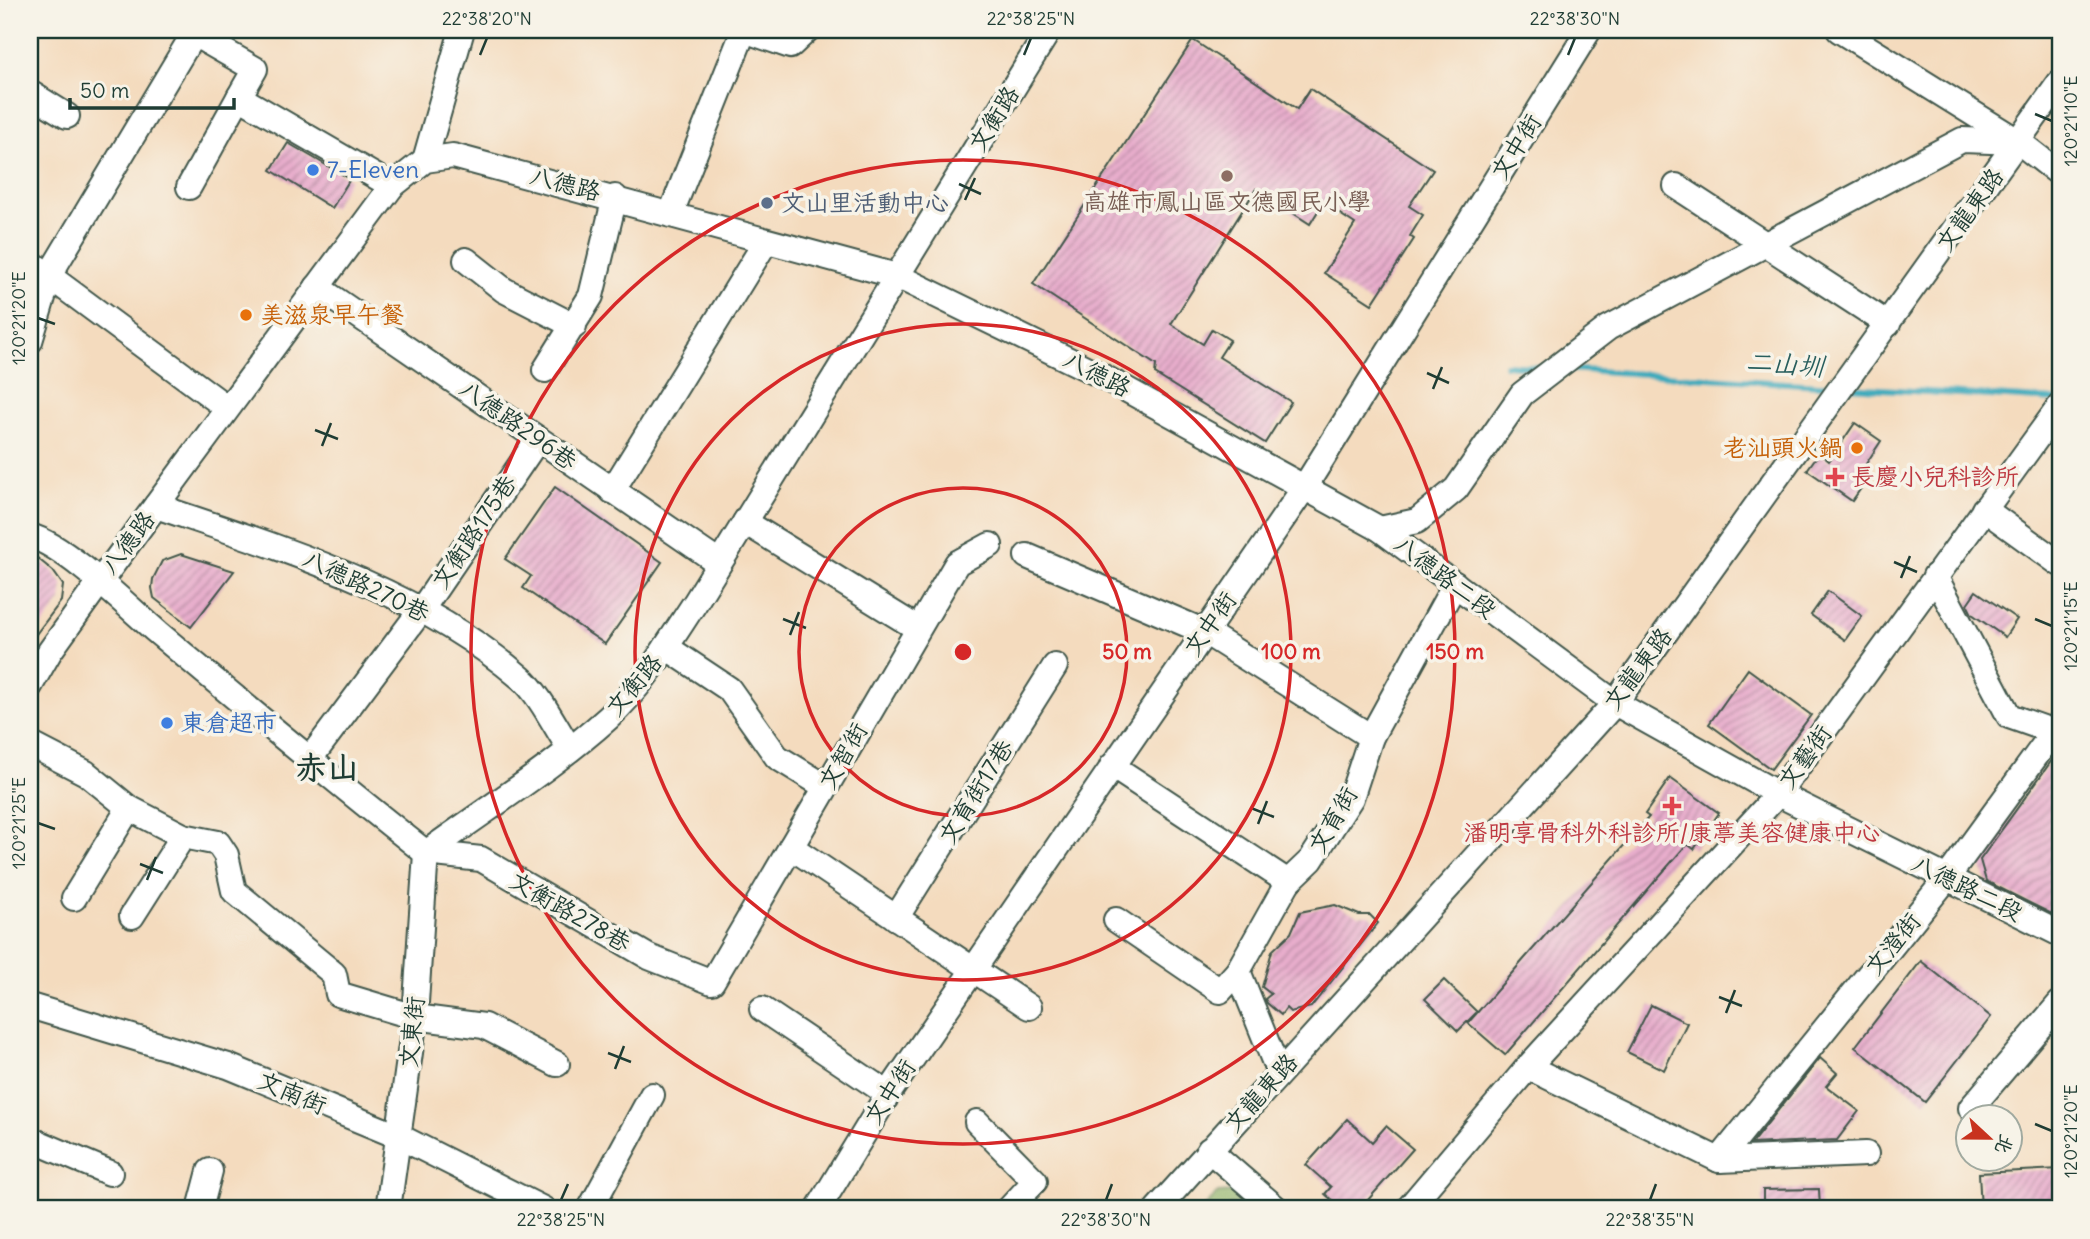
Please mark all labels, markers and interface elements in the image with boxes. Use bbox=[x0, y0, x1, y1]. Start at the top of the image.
text: 22°38'20"N bbox=[442, 7, 532, 30]
text: 22°38'25"N bbox=[987, 7, 1075, 30]
text: 22°38'30"N bbox=[1530, 7, 1620, 30]
scale bar bbox=[70, 66, 234, 110]
text: 120°21'10"E bbox=[2059, 75, 2082, 167]
text: 50 m bbox=[80, 77, 129, 104]
street label: 文衡路 bbox=[961, 80, 1025, 157]
street label: 文中街 bbox=[1483, 108, 1547, 185]
place label: 7-Eleven bbox=[327, 154, 419, 184]
street label: 八德路 bbox=[527, 160, 604, 206]
marker: 7-Eleven bbox=[305, 162, 321, 178]
street label: 文龍東路 bbox=[1929, 162, 2010, 257]
marker: 高雄市鳳山區文德國民小學 bbox=[1219, 168, 1235, 184]
place label: 高雄市鳳山區文德國民小學 bbox=[1083, 186, 1371, 216]
place label: 文山里活動中心 bbox=[781, 187, 949, 217]
marker: 文山里活動中心 bbox=[759, 195, 775, 211]
text: 120°21'20"E bbox=[7, 271, 30, 365]
place label: 美滋泉早午餐 bbox=[260, 299, 404, 329]
marker: 美滋泉早午餐 bbox=[238, 307, 254, 323]
street label: 八德路 bbox=[1059, 343, 1136, 403]
water label: 二山圳 bbox=[1745, 344, 1828, 383]
street label: 八德路296巷 bbox=[454, 373, 583, 476]
place label: 老汕頭火鍋 bbox=[1723, 432, 1843, 462]
marker: 老汕頭火鍋 bbox=[1849, 440, 1865, 456]
place label: 長慶小兒科診所 bbox=[1851, 461, 2019, 491]
marker: 長慶小兒科診所 bbox=[1825, 467, 1845, 487]
street label: 文衡路175巷 bbox=[424, 469, 522, 594]
street label: 八德路 bbox=[94, 505, 161, 580]
street label: 八德路二段 bbox=[1389, 528, 1503, 624]
street label: 八德路270巷 bbox=[298, 543, 435, 628]
text: 120°21'15"E bbox=[2059, 581, 2082, 671]
street label: 文中街 bbox=[1176, 585, 1242, 662]
street label: 文龍東路 bbox=[1596, 621, 1678, 716]
text: 50 m bbox=[1102, 638, 1152, 665]
text: 100 m bbox=[1261, 638, 1321, 665]
text: 150 m bbox=[1426, 638, 1484, 665]
centre of rings bbox=[951, 640, 975, 664]
street label: 文衡路 bbox=[599, 647, 668, 722]
place label: 東倉超市 bbox=[181, 707, 277, 737]
marker: 東倉超市 bbox=[159, 715, 175, 731]
street label: 文智街 bbox=[811, 717, 873, 794]
street label: 文藝街 bbox=[1771, 718, 1837, 794]
street label: 文育街17巷 bbox=[931, 734, 1019, 849]
district label: 赤山 bbox=[295, 747, 359, 788]
text: 120°21'25"E bbox=[7, 777, 30, 869]
street label: 文育街 bbox=[1301, 781, 1363, 858]
marker: 潘明享骨科外科診所/康葶美容健康中心 bbox=[1662, 796, 1682, 816]
place label: 潘明享骨科外科診所/康葶美容健康中心 bbox=[1464, 817, 1880, 847]
street label: 八德路二段 bbox=[1907, 847, 2028, 927]
street label: 文衡路278巷 bbox=[505, 864, 636, 958]
street label: 文澄街 bbox=[1858, 906, 1927, 981]
street label: 文東街 bbox=[392, 995, 430, 1069]
street label: 文龍東路 bbox=[1217, 1047, 1304, 1138]
street label: 文中街 bbox=[857, 1053, 921, 1130]
street label: 文南街 bbox=[253, 1064, 331, 1120]
text: 120°21'20"E bbox=[2059, 1084, 2082, 1178]
north arrow bbox=[1954, 1102, 2024, 1172]
text: 北 bbox=[1990, 1131, 2019, 1158]
text: 22°38'25"N bbox=[517, 1208, 605, 1231]
text: 22°38'30"N bbox=[1061, 1208, 1151, 1231]
text: 22°38'35"N bbox=[1606, 1208, 1694, 1231]

